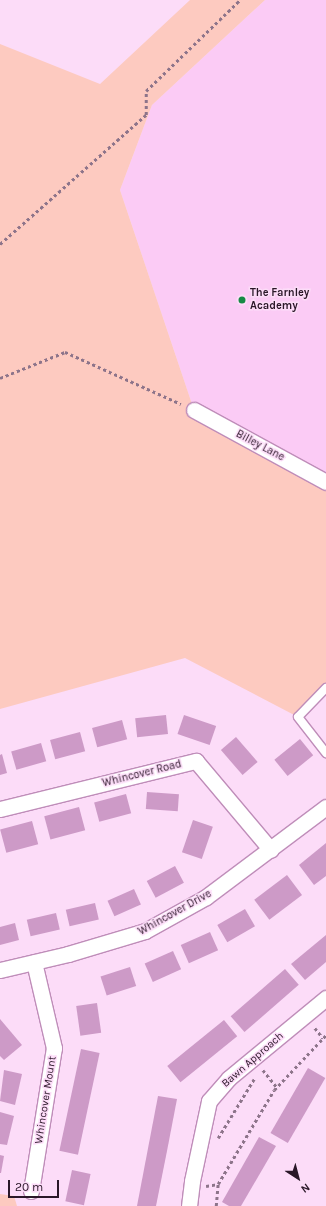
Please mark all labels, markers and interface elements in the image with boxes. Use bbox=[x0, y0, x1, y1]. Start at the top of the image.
place label: The Farnley Academy bbox=[250, 287, 309, 313]
marker: The Farnley Academy bbox=[237, 295, 247, 305]
street label: Billey Lane bbox=[233, 428, 287, 464]
street label: Whincover Road bbox=[101, 758, 183, 790]
street label: Whincover Drive bbox=[136, 887, 214, 939]
street label: Bawn Approach bbox=[219, 1030, 287, 1090]
street label: Whincover Mount bbox=[33, 1055, 59, 1145]
north arrow bbox=[278, 1158, 318, 1198]
scale bar bbox=[10, 1172, 61, 1198]
text: 20 m bbox=[15, 1180, 43, 1194]
text: N bbox=[298, 1181, 312, 1196]

